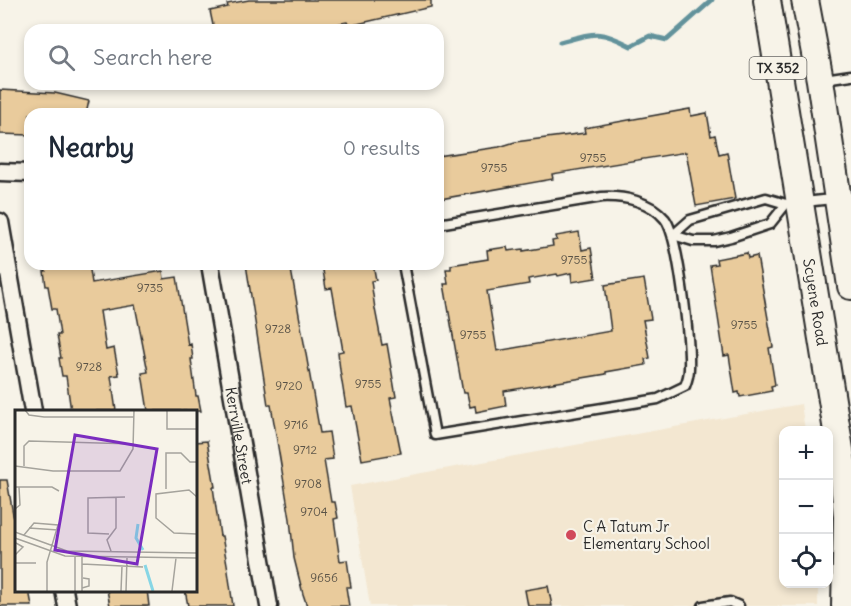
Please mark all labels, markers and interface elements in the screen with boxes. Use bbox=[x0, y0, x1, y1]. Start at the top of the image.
search box bbox=[24, 24, 444, 90]
icon: search bbox=[45, 41, 78, 74]
text: Search here bbox=[93, 43, 212, 71]
road number: TX 352 bbox=[750, 57, 806, 79]
text: Nearby bbox=[48, 131, 134, 164]
text: 0 results bbox=[343, 135, 420, 160]
house number: 9755 bbox=[580, 150, 606, 165]
house number: 9755 bbox=[481, 160, 507, 175]
house number: 9755 bbox=[561, 252, 587, 267]
street label: Scyene Road bbox=[800, 257, 833, 347]
house number: 9735 bbox=[137, 280, 163, 295]
house number: 9755 bbox=[731, 317, 757, 332]
house number: 9728 bbox=[265, 321, 291, 336]
house number: 9755 bbox=[460, 327, 486, 342]
house number: 9728 bbox=[76, 359, 102, 374]
house number: 9755 bbox=[355, 376, 381, 391]
house number: 9720 bbox=[275, 378, 303, 393]
street label: Kerrville Street bbox=[222, 385, 257, 486]
inset map bbox=[15, 410, 196, 591]
house number: 9716 bbox=[284, 417, 308, 432]
map controls bbox=[779, 426, 833, 588]
button: + bbox=[779, 426, 833, 480]
house number: 9712 bbox=[293, 442, 317, 457]
house number: 9708 bbox=[294, 476, 322, 491]
button: − bbox=[779, 480, 833, 534]
house number: 9704 bbox=[300, 504, 328, 519]
place label: C A Tatum Jr Elementary School bbox=[583, 517, 710, 553]
marker: C A Tatum Jr Elementary School bbox=[564, 528, 578, 542]
button: locate bbox=[779, 534, 833, 588]
house number: 9656 bbox=[310, 570, 338, 585]

